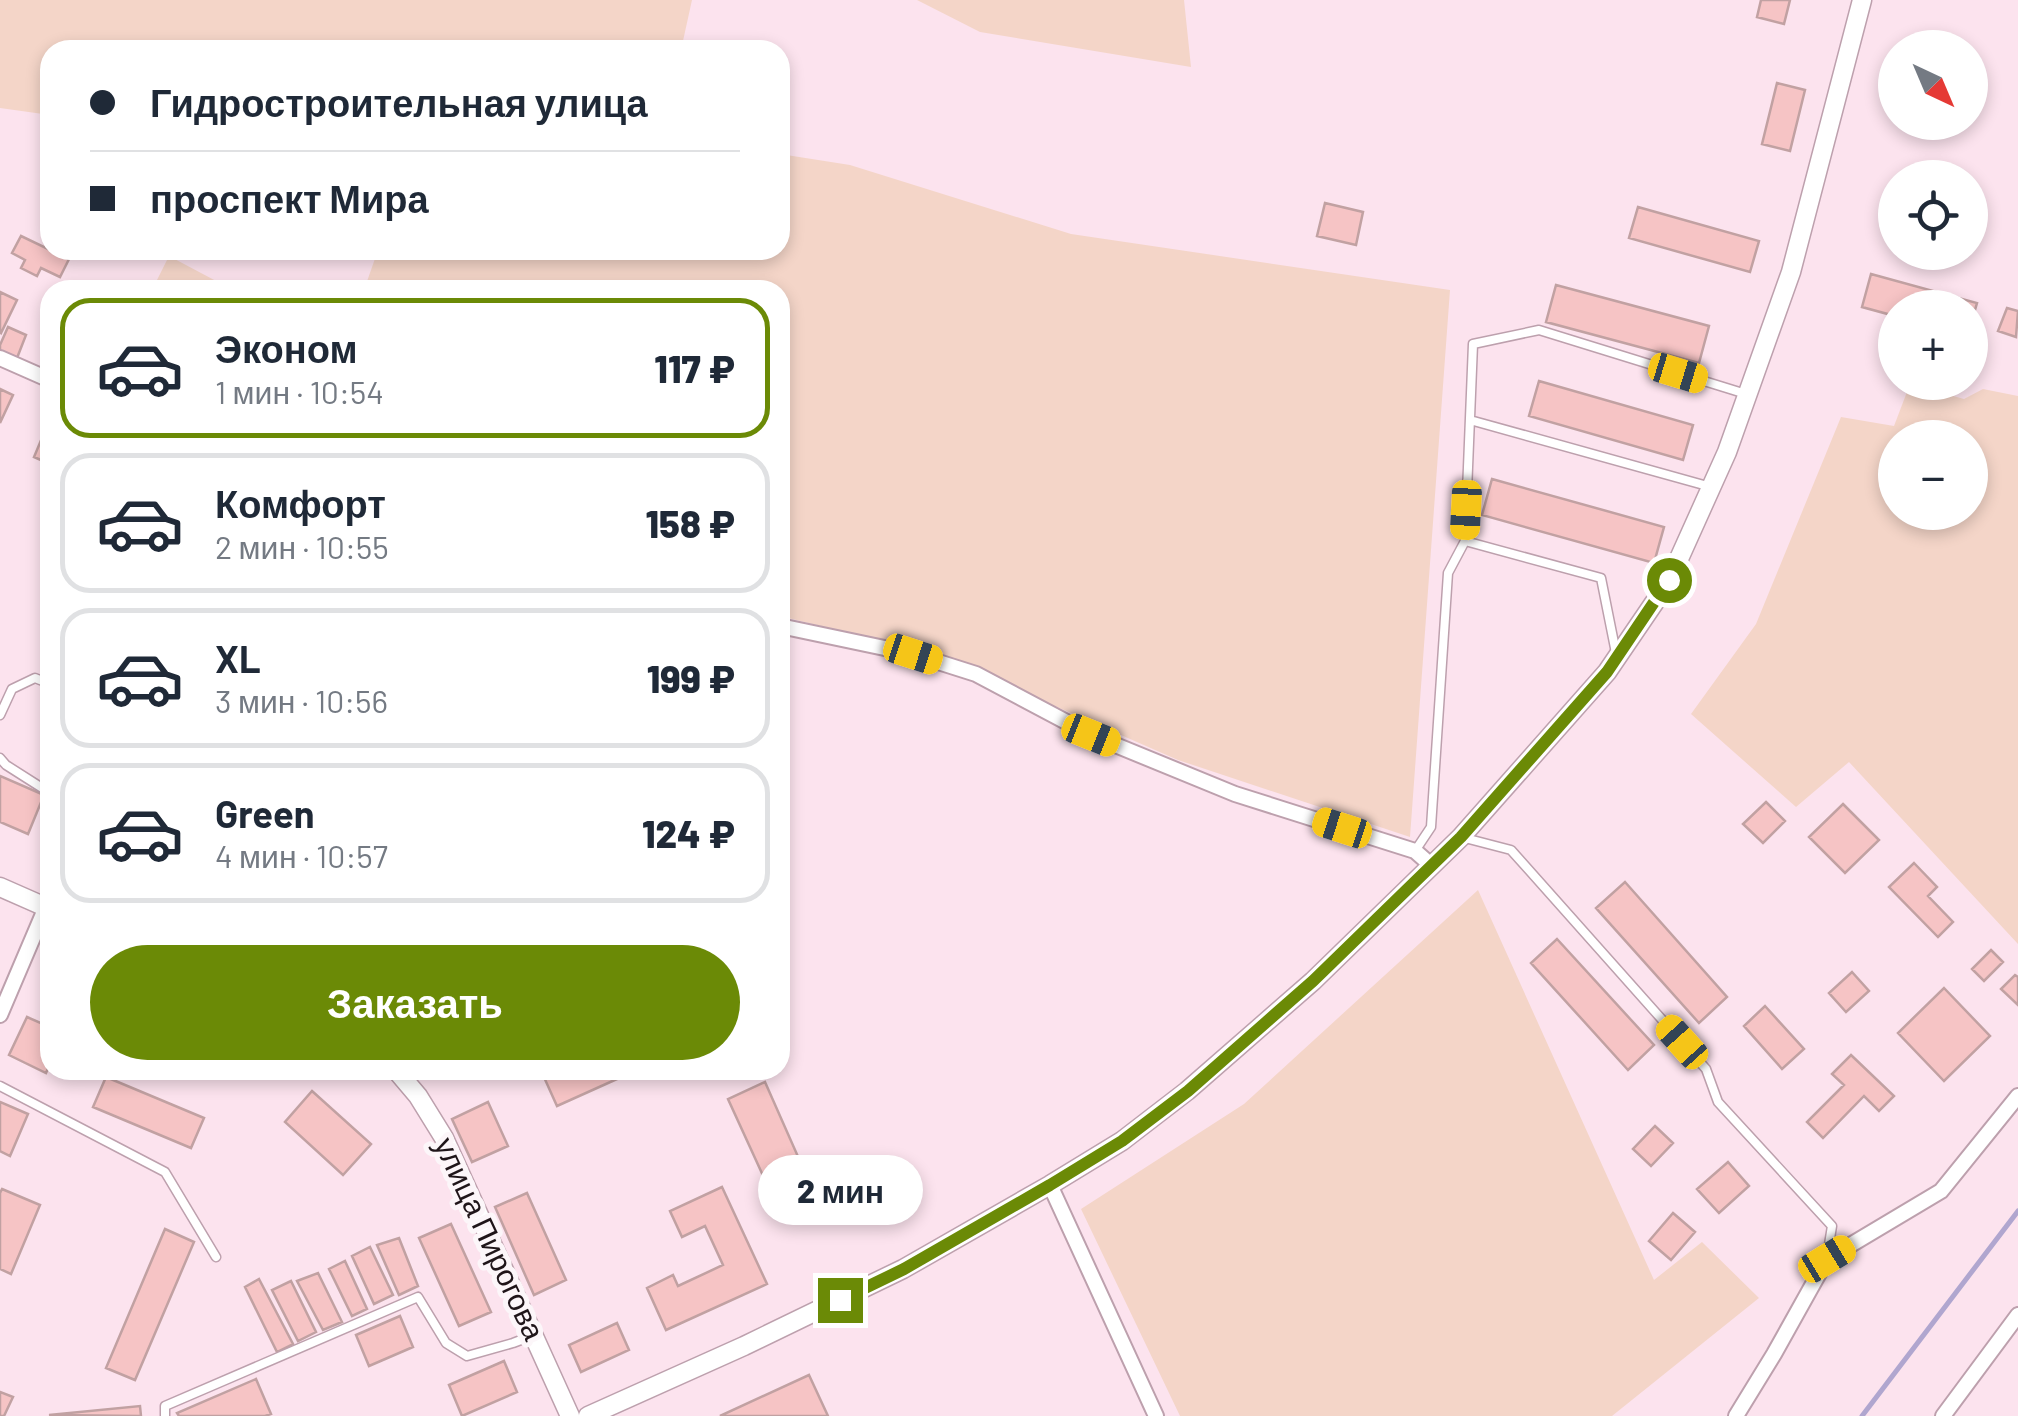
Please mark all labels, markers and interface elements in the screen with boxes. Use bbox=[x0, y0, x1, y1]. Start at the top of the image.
north arrow bbox=[1878, 30, 1988, 140]
map controls bbox=[1878, 30, 1988, 530]
text: Гидростроительная улица bbox=[150, 79, 648, 125]
button: locate bbox=[1878, 160, 1988, 270]
text: проспект Мира bbox=[150, 175, 429, 221]
button: + bbox=[1878, 290, 1988, 400]
icon: car bbox=[95, 323, 185, 413]
text: Эконом bbox=[215, 325, 358, 371]
text: 117 ₽ bbox=[654, 345, 735, 391]
car bbox=[1645, 350, 1711, 396]
text: 1 мин · 10:54 bbox=[215, 372, 384, 410]
button: − bbox=[1878, 420, 1988, 530]
icon: car bbox=[95, 478, 185, 568]
car bbox=[1449, 479, 1483, 541]
text: Комфорт bbox=[215, 480, 386, 526]
text: 158 ₽ bbox=[646, 500, 735, 546]
text: 2 мин · 10:55 bbox=[215, 527, 389, 565]
route start bbox=[1647, 558, 1692, 603]
car bbox=[880, 630, 946, 678]
icon: car bbox=[95, 633, 185, 723]
text: XL bbox=[215, 635, 261, 681]
text: 199 ₽ bbox=[647, 655, 735, 701]
text: 3 мин · 10:56 bbox=[215, 681, 388, 719]
car bbox=[1058, 710, 1124, 760]
icon: car bbox=[95, 788, 185, 878]
text: Green bbox=[215, 790, 315, 836]
car bbox=[1309, 804, 1375, 852]
text: 124 ₽ bbox=[642, 810, 735, 856]
text: 4 мин · 10:57 bbox=[215, 836, 388, 874]
button: Заказать bbox=[90, 945, 740, 1060]
car bbox=[1651, 1010, 1713, 1074]
street label: улица Пирогова bbox=[428, 1131, 554, 1345]
callout: 2 мин bbox=[758, 1155, 922, 1225]
text: 2 мин bbox=[797, 1171, 884, 1209]
car bbox=[1794, 1231, 1860, 1287]
route end bbox=[818, 1278, 863, 1323]

